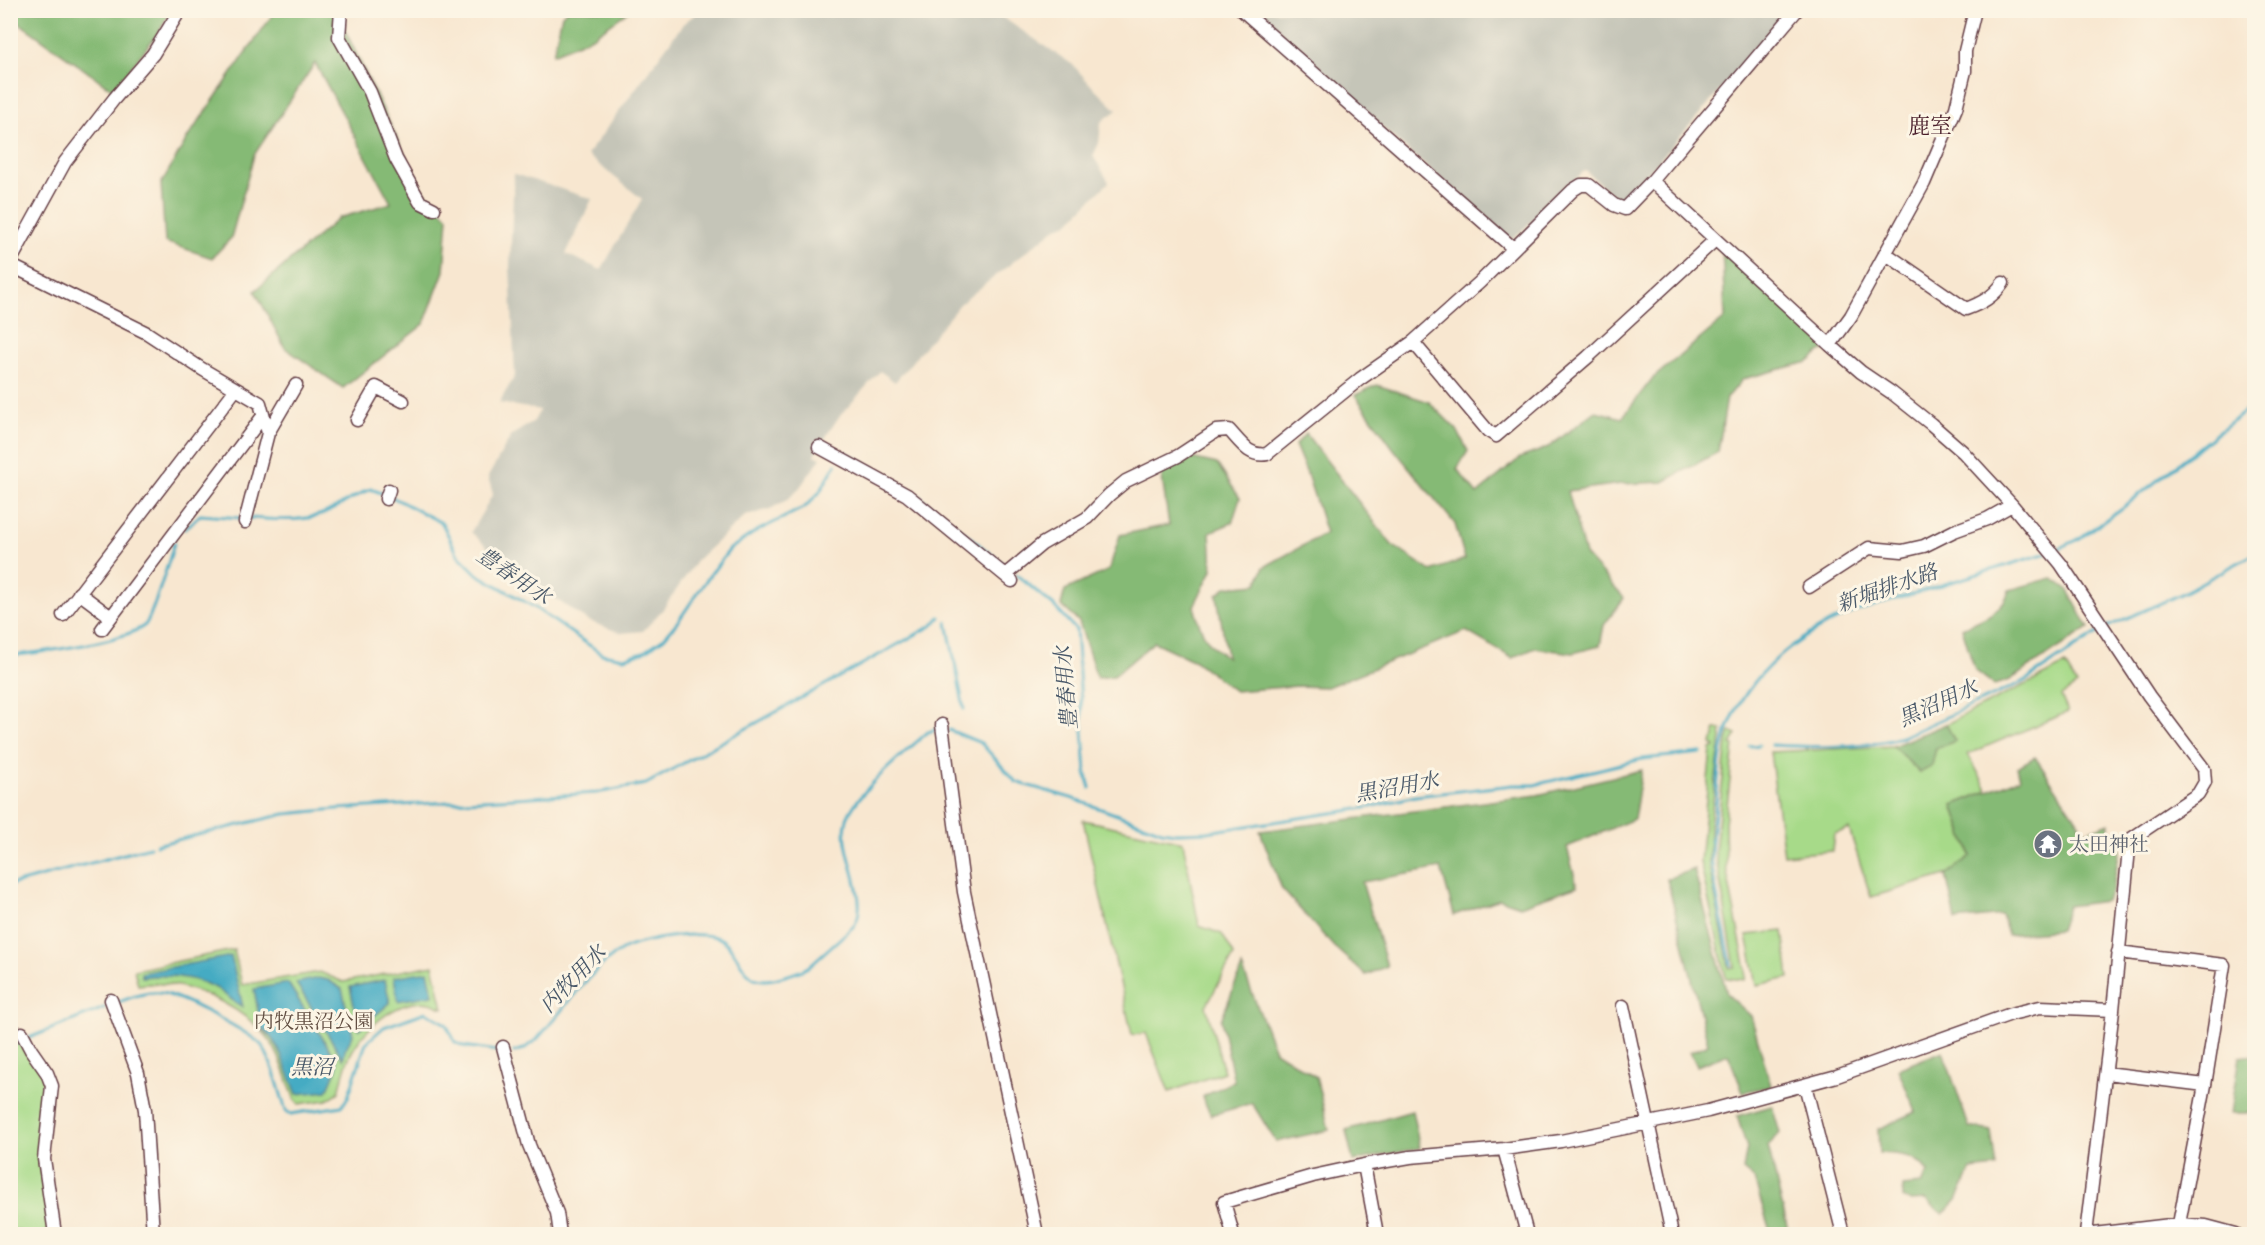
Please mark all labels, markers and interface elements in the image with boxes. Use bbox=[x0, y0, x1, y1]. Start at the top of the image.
district label: 鹿室 bbox=[1908, 113, 1952, 140]
water label: 豊春用水 bbox=[471, 543, 557, 612]
water label: 新堀排水路 bbox=[1833, 559, 1943, 618]
water label: 豊春用水 bbox=[1050, 643, 1084, 731]
water label: 黒沼用水 bbox=[1895, 674, 1984, 733]
water label: 黒沼用水 bbox=[1354, 768, 1443, 808]
temple icon: 太田神社 bbox=[2032, 828, 2064, 860]
place label: 太田神社 bbox=[2069, 833, 2149, 858]
water label: 内牧用水 bbox=[535, 939, 614, 1019]
park label: 内牧黒沼公園 bbox=[254, 1010, 374, 1035]
water label: 黒沼 bbox=[291, 1055, 336, 1081]

